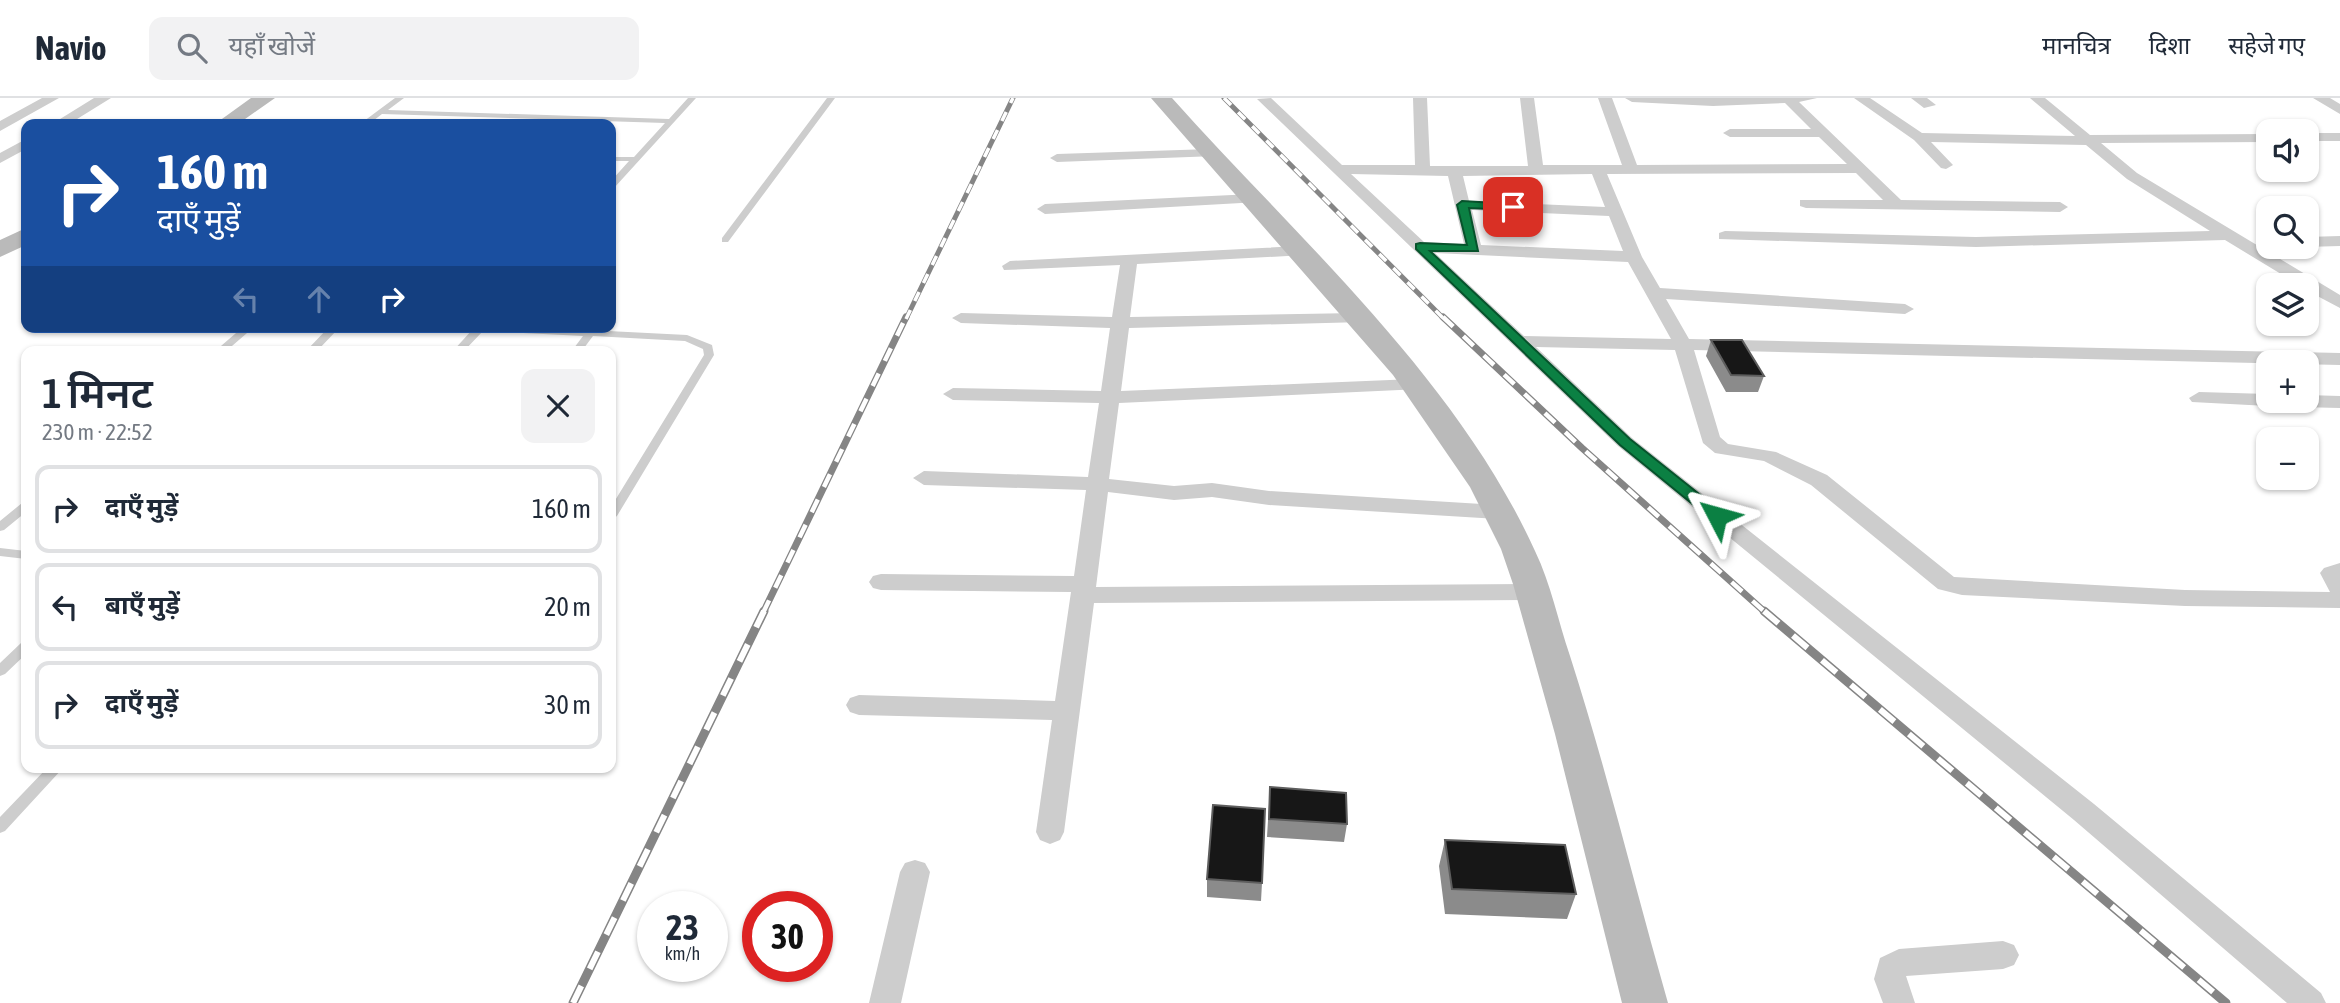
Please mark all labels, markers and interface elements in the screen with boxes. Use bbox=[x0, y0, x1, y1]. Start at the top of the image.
search box bbox=[149, 17, 639, 80]
text: Navio bbox=[35, 29, 107, 67]
icon: search bbox=[173, 29, 211, 67]
text: यहाँ खोजें bbox=[229, 31, 315, 61]
text: मानचित्र bbox=[2042, 32, 2111, 59]
text: दिशा bbox=[2149, 32, 2190, 59]
text: सहेजे गए bbox=[2228, 32, 2305, 59]
map controls bbox=[2256, 119, 2319, 490]
button: sound bbox=[2256, 119, 2319, 182]
text: 160 m bbox=[157, 143, 268, 199]
icon: right bbox=[42, 147, 133, 238]
pin bbox=[1483, 177, 1543, 237]
icon: arrive bbox=[1494, 188, 1532, 226]
button: search bbox=[2256, 196, 2319, 259]
text: दाएँ मुड़ें bbox=[157, 201, 241, 238]
button: layers bbox=[2256, 273, 2319, 336]
icon: left bbox=[227, 280, 265, 318]
icon: ahead bbox=[300, 280, 338, 318]
icon: right bbox=[373, 280, 411, 318]
button: + bbox=[2256, 350, 2319, 413]
text: 1 मिनट bbox=[42, 369, 153, 417]
button: close bbox=[521, 369, 595, 443]
text: 230 m · 22:52 bbox=[42, 419, 153, 445]
button: − bbox=[2256, 427, 2319, 490]
position arrow bbox=[1680, 479, 1754, 553]
icon: right bbox=[46, 490, 84, 528]
text: दाएँ मुड़ें bbox=[105, 492, 178, 522]
text: 160 m bbox=[532, 494, 591, 524]
icon: left bbox=[46, 588, 84, 626]
text: बाएँ मुड़ें bbox=[105, 590, 180, 620]
text: 20 m bbox=[544, 592, 591, 622]
icon: right bbox=[46, 686, 84, 724]
text: दाएँ मुड़ें bbox=[105, 688, 178, 718]
text: 30 m bbox=[544, 690, 591, 720]
speed limit sign: 30 bbox=[742, 891, 833, 982]
text: 23 bbox=[666, 907, 699, 947]
text: km/h bbox=[665, 943, 700, 964]

